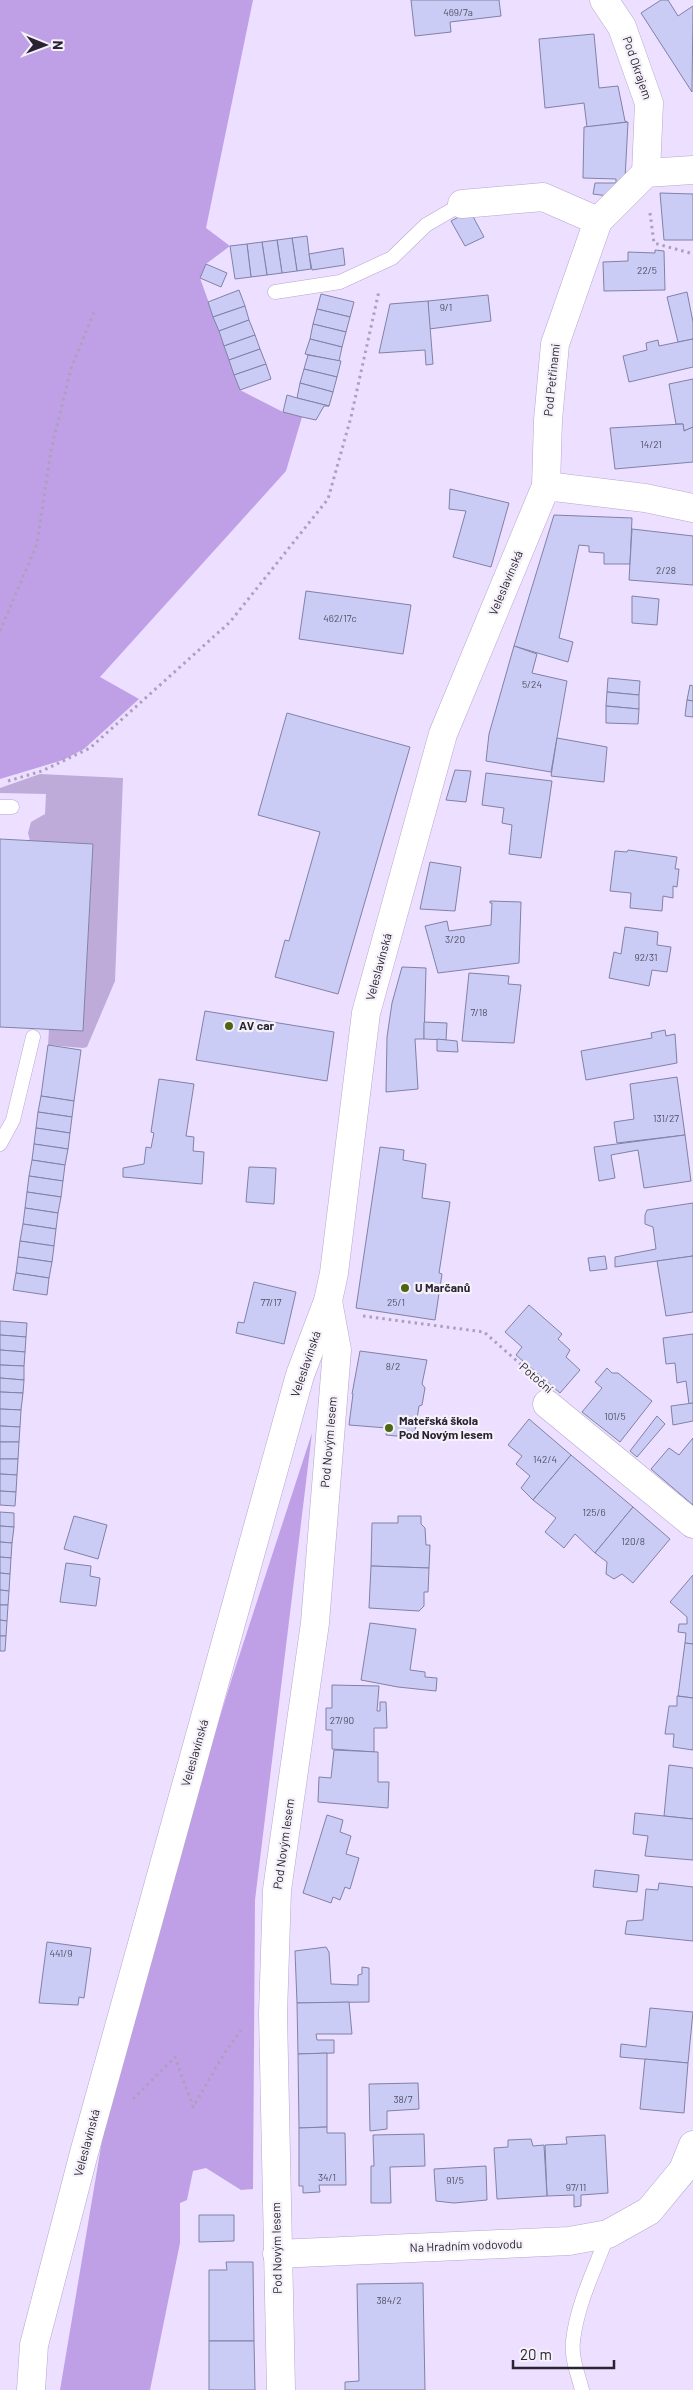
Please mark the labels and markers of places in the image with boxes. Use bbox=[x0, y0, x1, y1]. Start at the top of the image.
place label: AV car bbox=[239, 1018, 274, 1032]
marker: AV car bbox=[223, 1020, 235, 1032]
place label: U Marčanů bbox=[415, 1280, 470, 1294]
marker: U Marčanů bbox=[399, 1282, 411, 1294]
place label: Mateřská škola Pod Novým lesem bbox=[399, 1413, 493, 1441]
marker: Mateřská škola Pod Novým lesem bbox=[383, 1422, 395, 1434]

